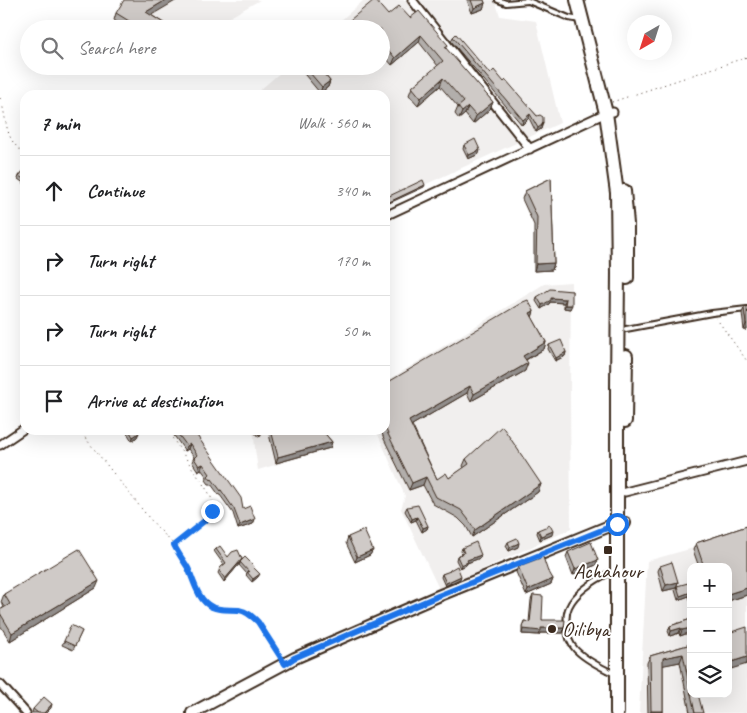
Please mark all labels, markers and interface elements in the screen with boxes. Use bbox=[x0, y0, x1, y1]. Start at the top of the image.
north arrow bbox=[627, 15, 672, 60]
search box bbox=[20, 20, 390, 75]
icon: search bbox=[38, 34, 66, 62]
text: Search here bbox=[78, 36, 155, 60]
text: 7 min bbox=[40, 110, 80, 136]
text: Walk · 560 m bbox=[298, 113, 370, 133]
icon: ahead bbox=[40, 177, 68, 205]
text: Continue bbox=[87, 179, 144, 203]
text: 340 m bbox=[336, 181, 370, 201]
icon: right bbox=[40, 247, 68, 275]
text: Turn right bbox=[87, 249, 154, 273]
text: 170 m bbox=[336, 251, 370, 271]
icon: right bbox=[40, 317, 68, 345]
text: Turn right bbox=[87, 319, 154, 343]
text: 50 m bbox=[343, 321, 370, 341]
icon: arrive bbox=[40, 387, 68, 415]
text: Arrive at destination bbox=[87, 389, 223, 413]
route end bbox=[201, 500, 224, 523]
route start bbox=[606, 513, 629, 536]
marker: Achahour bbox=[602, 544, 614, 556]
place label: Achahour bbox=[574, 558, 645, 584]
map controls bbox=[687, 563, 732, 698]
button: + bbox=[687, 563, 732, 608]
button: − bbox=[687, 608, 732, 653]
place label: Oilibya bbox=[562, 616, 612, 642]
marker: Oilibya bbox=[546, 623, 558, 635]
button: layers bbox=[687, 653, 732, 698]

